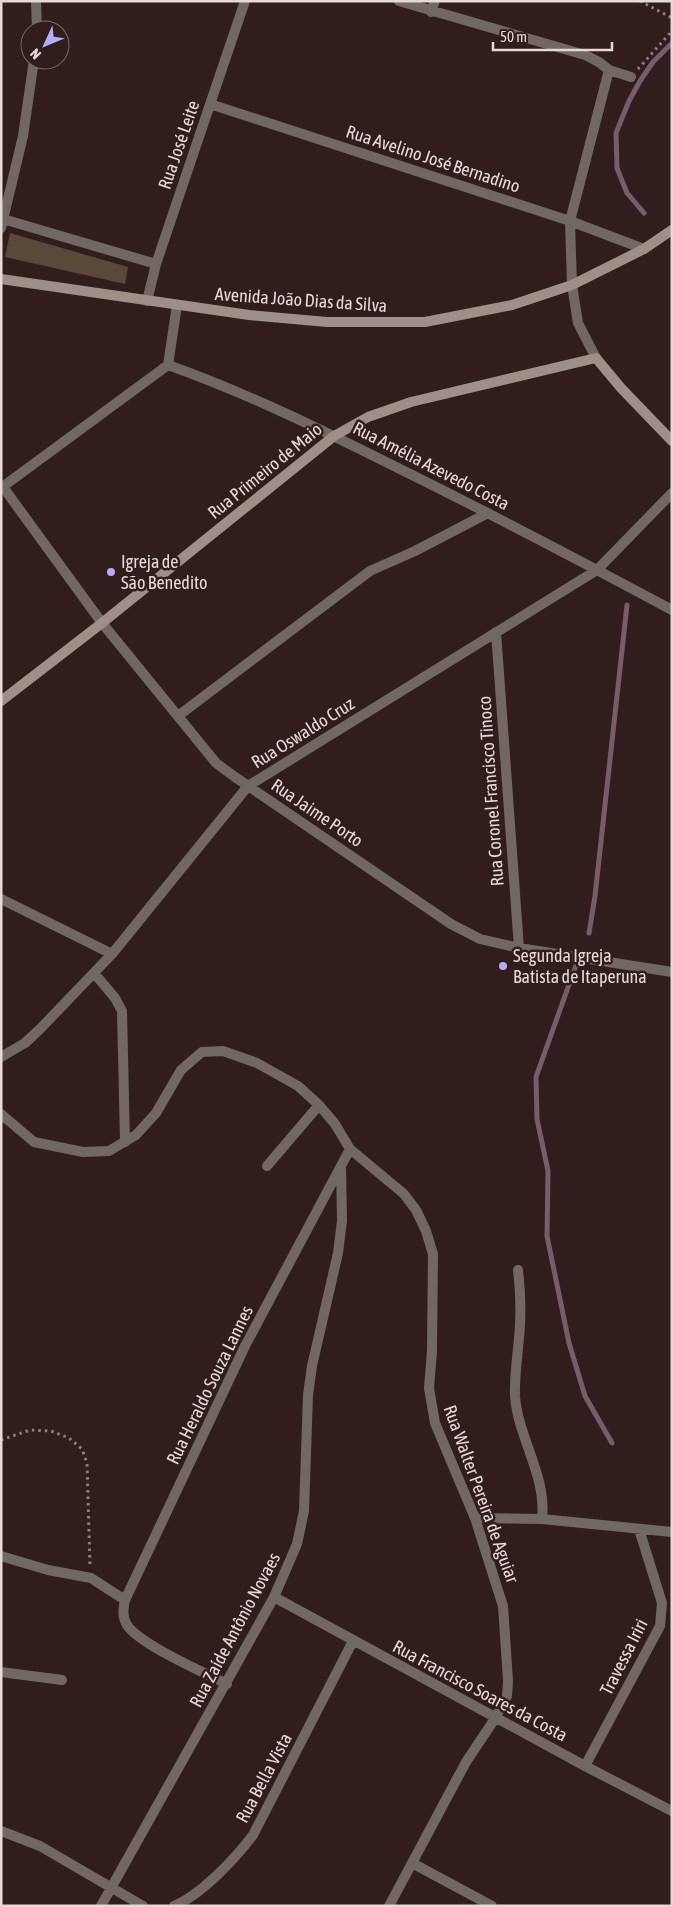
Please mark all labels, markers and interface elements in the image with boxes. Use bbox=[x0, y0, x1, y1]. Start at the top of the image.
north arrow bbox=[20, 20, 70, 70]
scale bar bbox=[493, 20, 612, 52]
text: 50 m bbox=[500, 28, 527, 45]
text: N bbox=[27, 46, 44, 63]
street label: Rua José Leite bbox=[154, 98, 203, 192]
street label: Rua Avelino José Bernadino bbox=[344, 120, 523, 197]
street label: Avenida João Dias da Silva bbox=[214, 283, 388, 316]
street label: Rua Amélia Azevedo Costa bbox=[350, 417, 513, 514]
street label: Rua Primeiro de Maio bbox=[203, 418, 326, 523]
place label: Igreja de São Benedito bbox=[121, 551, 208, 593]
marker: Igreja de São Benedito bbox=[105, 566, 117, 578]
street label: Rua Oswaldo Cruz bbox=[248, 692, 358, 772]
street label: Rua Coronel Francisco Tinoco bbox=[473, 695, 508, 887]
street label: Rua Jaime Porto bbox=[267, 774, 367, 851]
place label: Segunda Igreja Batista de Itaperuna bbox=[513, 945, 647, 987]
marker: Segunda Igreja Batista de Itaperuna bbox=[497, 960, 509, 972]
street label: Rua Heraldo Souza Lannes bbox=[162, 1302, 257, 1468]
street label: Rua Walter Pereira de Aguiar bbox=[440, 1402, 524, 1586]
street label: Rua Zaíde Antônio Novaes bbox=[185, 1549, 284, 1711]
street label: Travessa Iriri bbox=[595, 1615, 652, 1698]
street label: Rua Francisco Soares da Costa bbox=[389, 1636, 571, 1746]
street label: Rua Bella Vista bbox=[231, 1729, 296, 1826]

